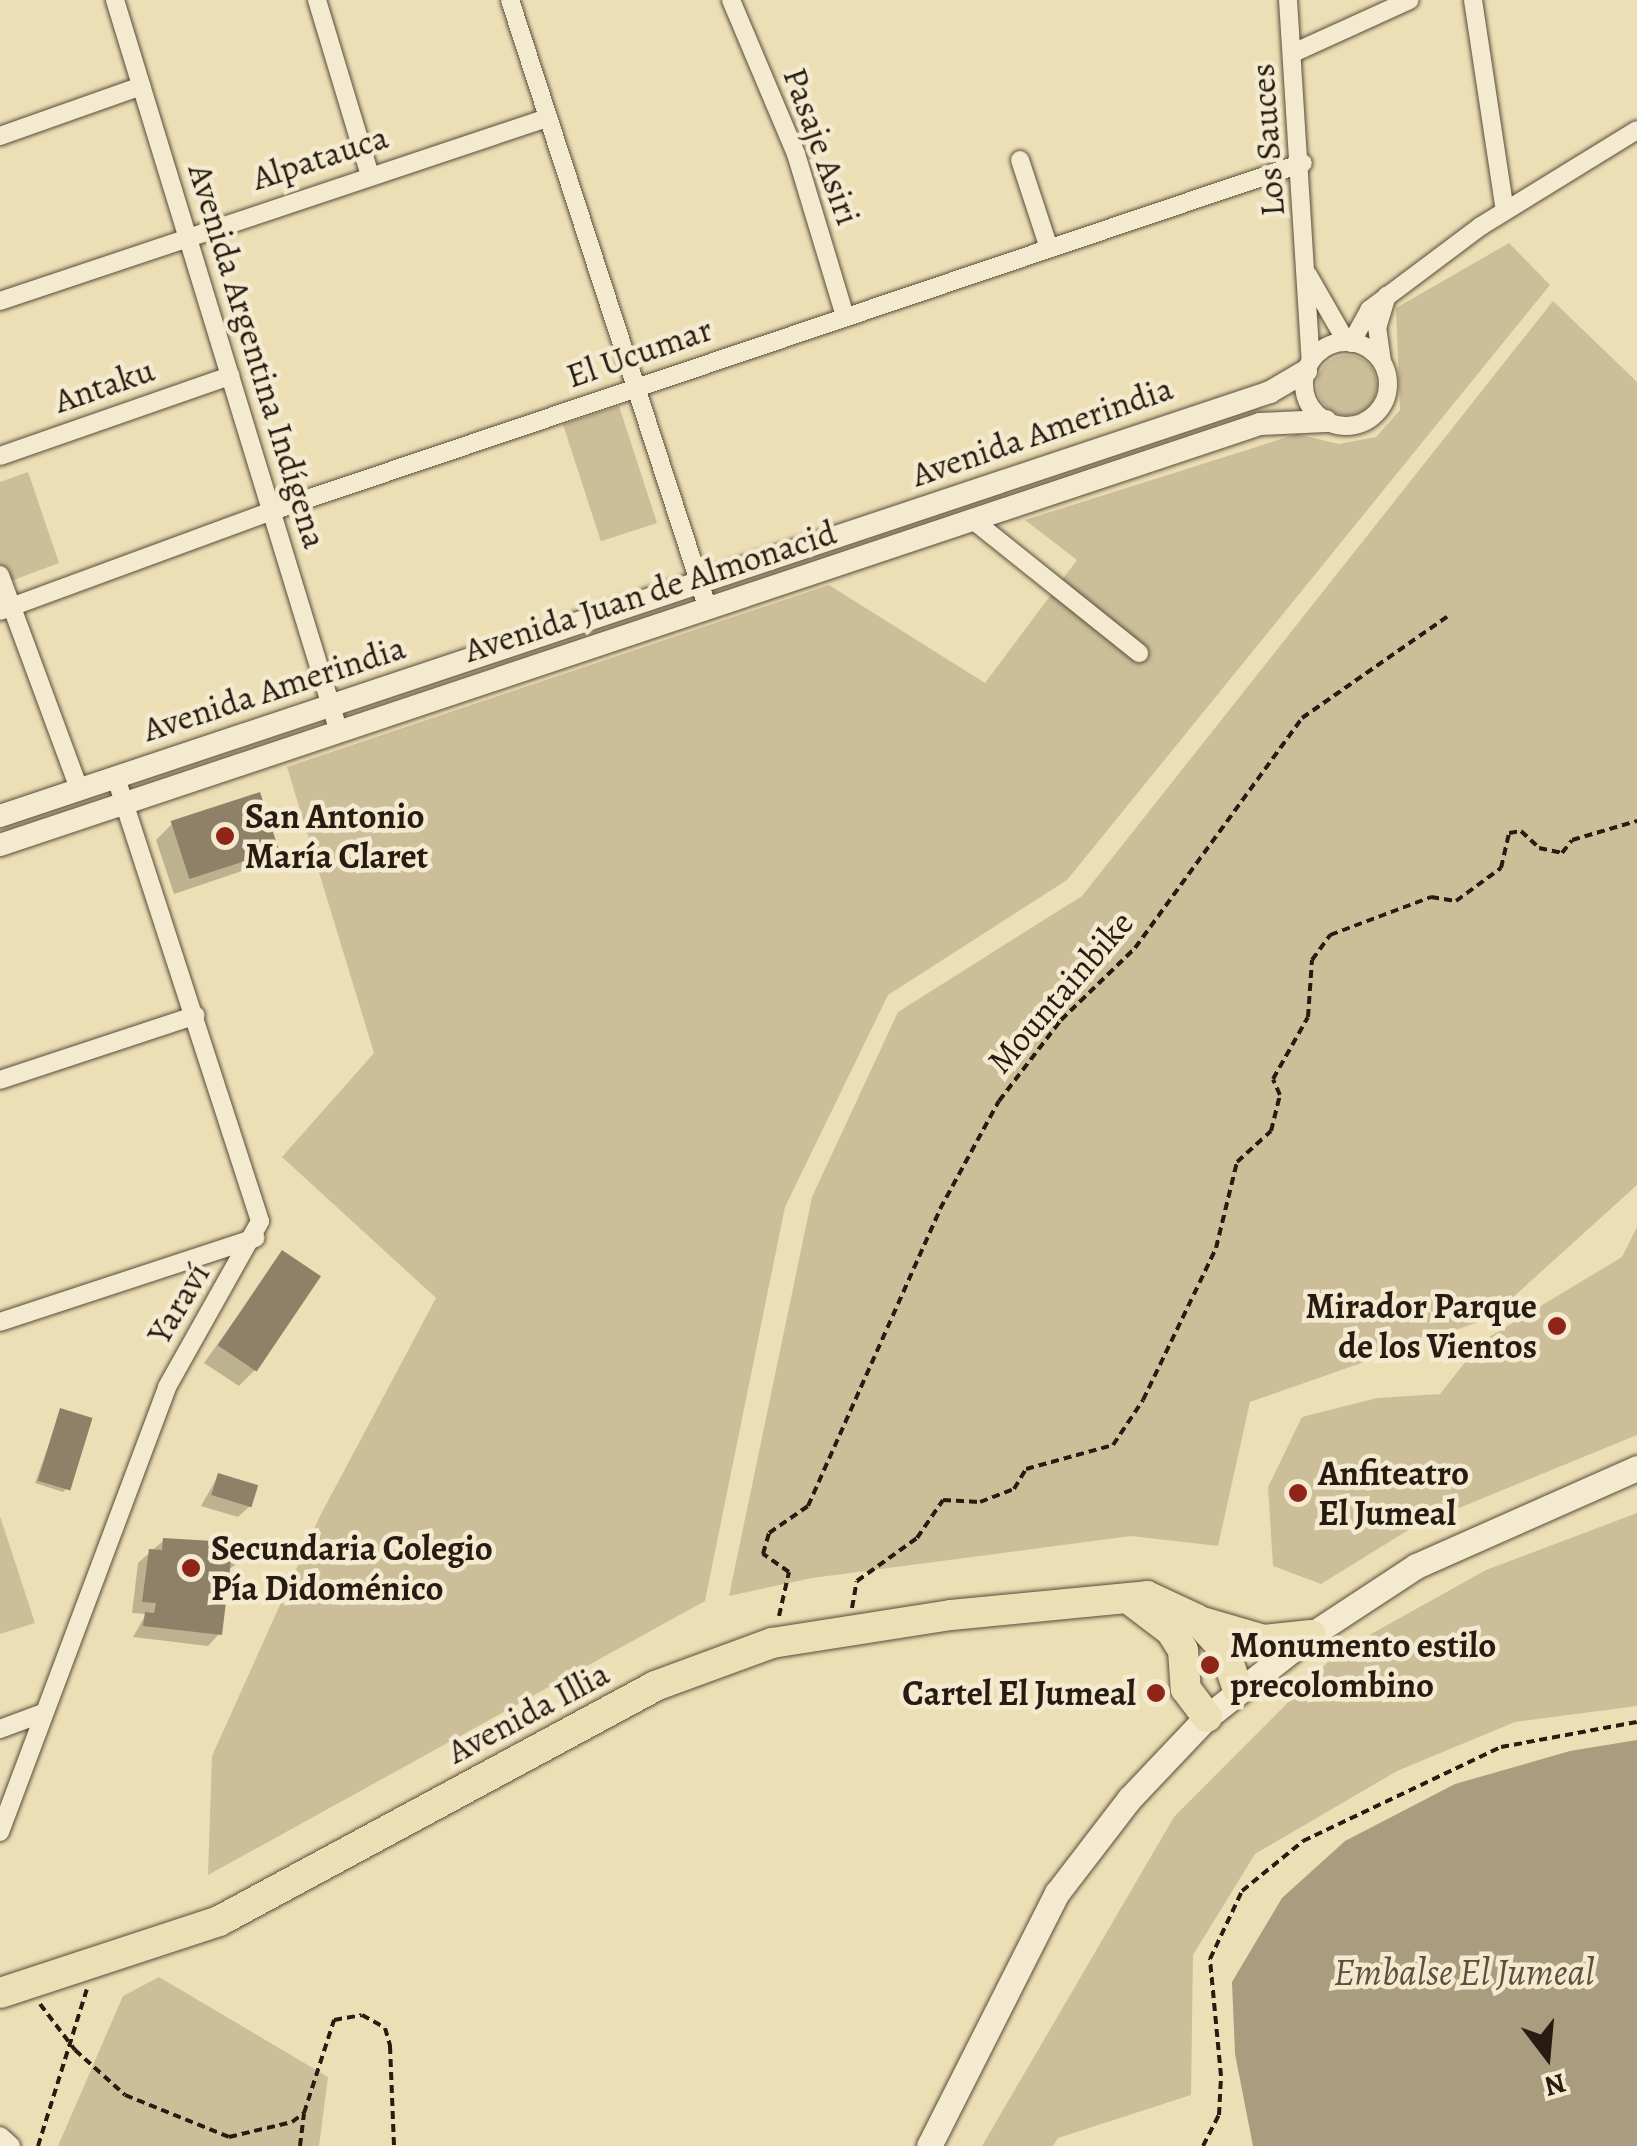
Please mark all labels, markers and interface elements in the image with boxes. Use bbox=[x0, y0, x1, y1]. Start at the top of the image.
street label: Pasaje Asiri bbox=[774, 62, 870, 230]
street label: Los Sauces bbox=[1241, 62, 1293, 218]
street label: Alpatauca bbox=[247, 115, 393, 199]
street label: Avenida Argentina Indígena bbox=[179, 159, 337, 553]
street label: El Ucumar bbox=[561, 307, 717, 397]
street label: Antaku bbox=[48, 348, 160, 422]
street label: Avenida Amerindia bbox=[906, 367, 1178, 495]
street label: Avenida Juan de Almonacid bbox=[459, 511, 841, 671]
street label: Avenida Amerindia bbox=[137, 626, 411, 750]
place label: San Antonio María Claret bbox=[245, 795, 428, 877]
marker: San Antonio María Claret bbox=[214, 825, 236, 847]
street label: Mountainbike bbox=[978, 902, 1142, 1082]
street label: Yaraví bbox=[138, 1255, 218, 1351]
place label: Mirador Parque de los Vientos bbox=[1305, 1285, 1537, 1367]
marker: Mirador Parque de los Vientos bbox=[1546, 1315, 1568, 1337]
place label: Anfiteatro El Jumeal bbox=[1318, 1452, 1469, 1534]
marker: Anfiteatro El Jumeal bbox=[1287, 1482, 1309, 1504]
place label: Secundaria Colegio Pía Didoménico bbox=[211, 1527, 493, 1609]
marker: Secundaria Colegio Pía Didoménico bbox=[180, 1557, 202, 1579]
place label: Monumento estilo precolombino bbox=[1230, 1624, 1496, 1706]
street label: Avenida Illia bbox=[440, 1652, 616, 1772]
marker: Monumento estilo precolombino bbox=[1199, 1654, 1221, 1676]
place label: Cartel El Jumeal bbox=[902, 1672, 1136, 1714]
marker: Cartel El Jumeal bbox=[1145, 1682, 1167, 1704]
water label: Embalse El Jumeal bbox=[1334, 1950, 1594, 1996]
north arrow bbox=[1497, 2006, 1597, 2106]
text: N bbox=[1540, 2064, 1570, 2106]

